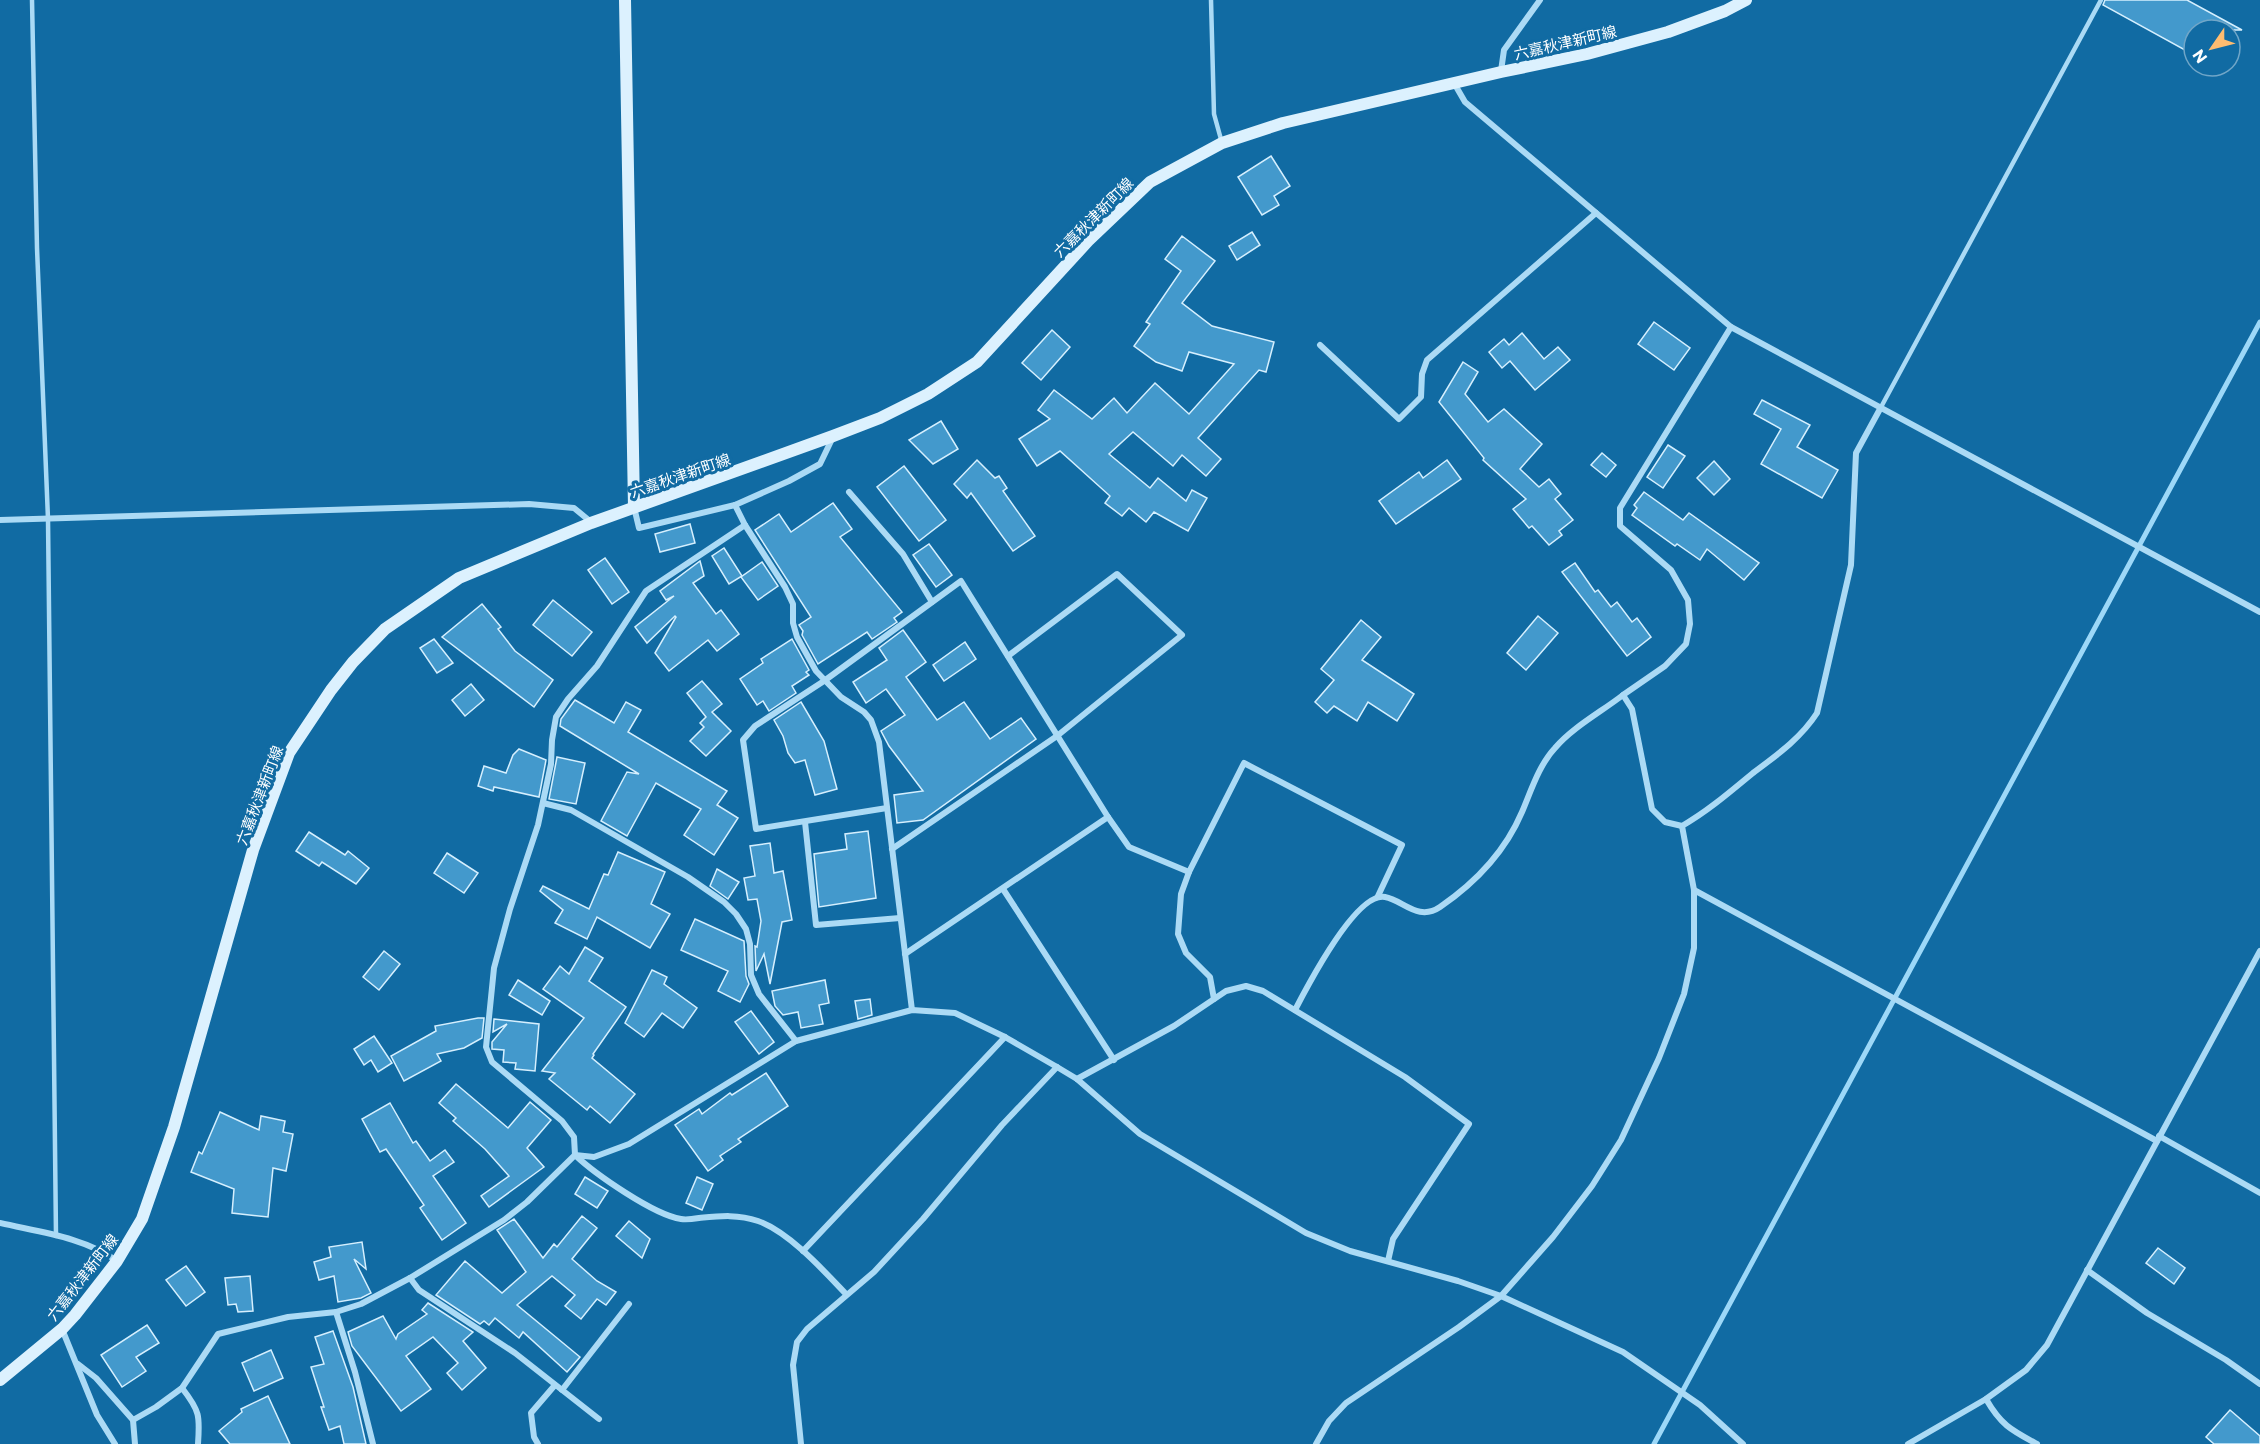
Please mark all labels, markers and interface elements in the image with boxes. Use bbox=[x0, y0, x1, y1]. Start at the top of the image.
north arrow bbox=[2182, 18, 2242, 78]
street label: 六嘉秋津新町線 bbox=[1512, 21, 1618, 63]
text: N bbox=[2188, 47, 2211, 67]
street label: 六嘉秋津新町線 bbox=[1050, 174, 1136, 260]
street label: 六嘉秋津新町線 bbox=[627, 449, 733, 501]
street label: 六嘉秋津新町線 bbox=[232, 743, 286, 847]
street label: 六嘉秋津新町線 bbox=[43, 1230, 121, 1324]

